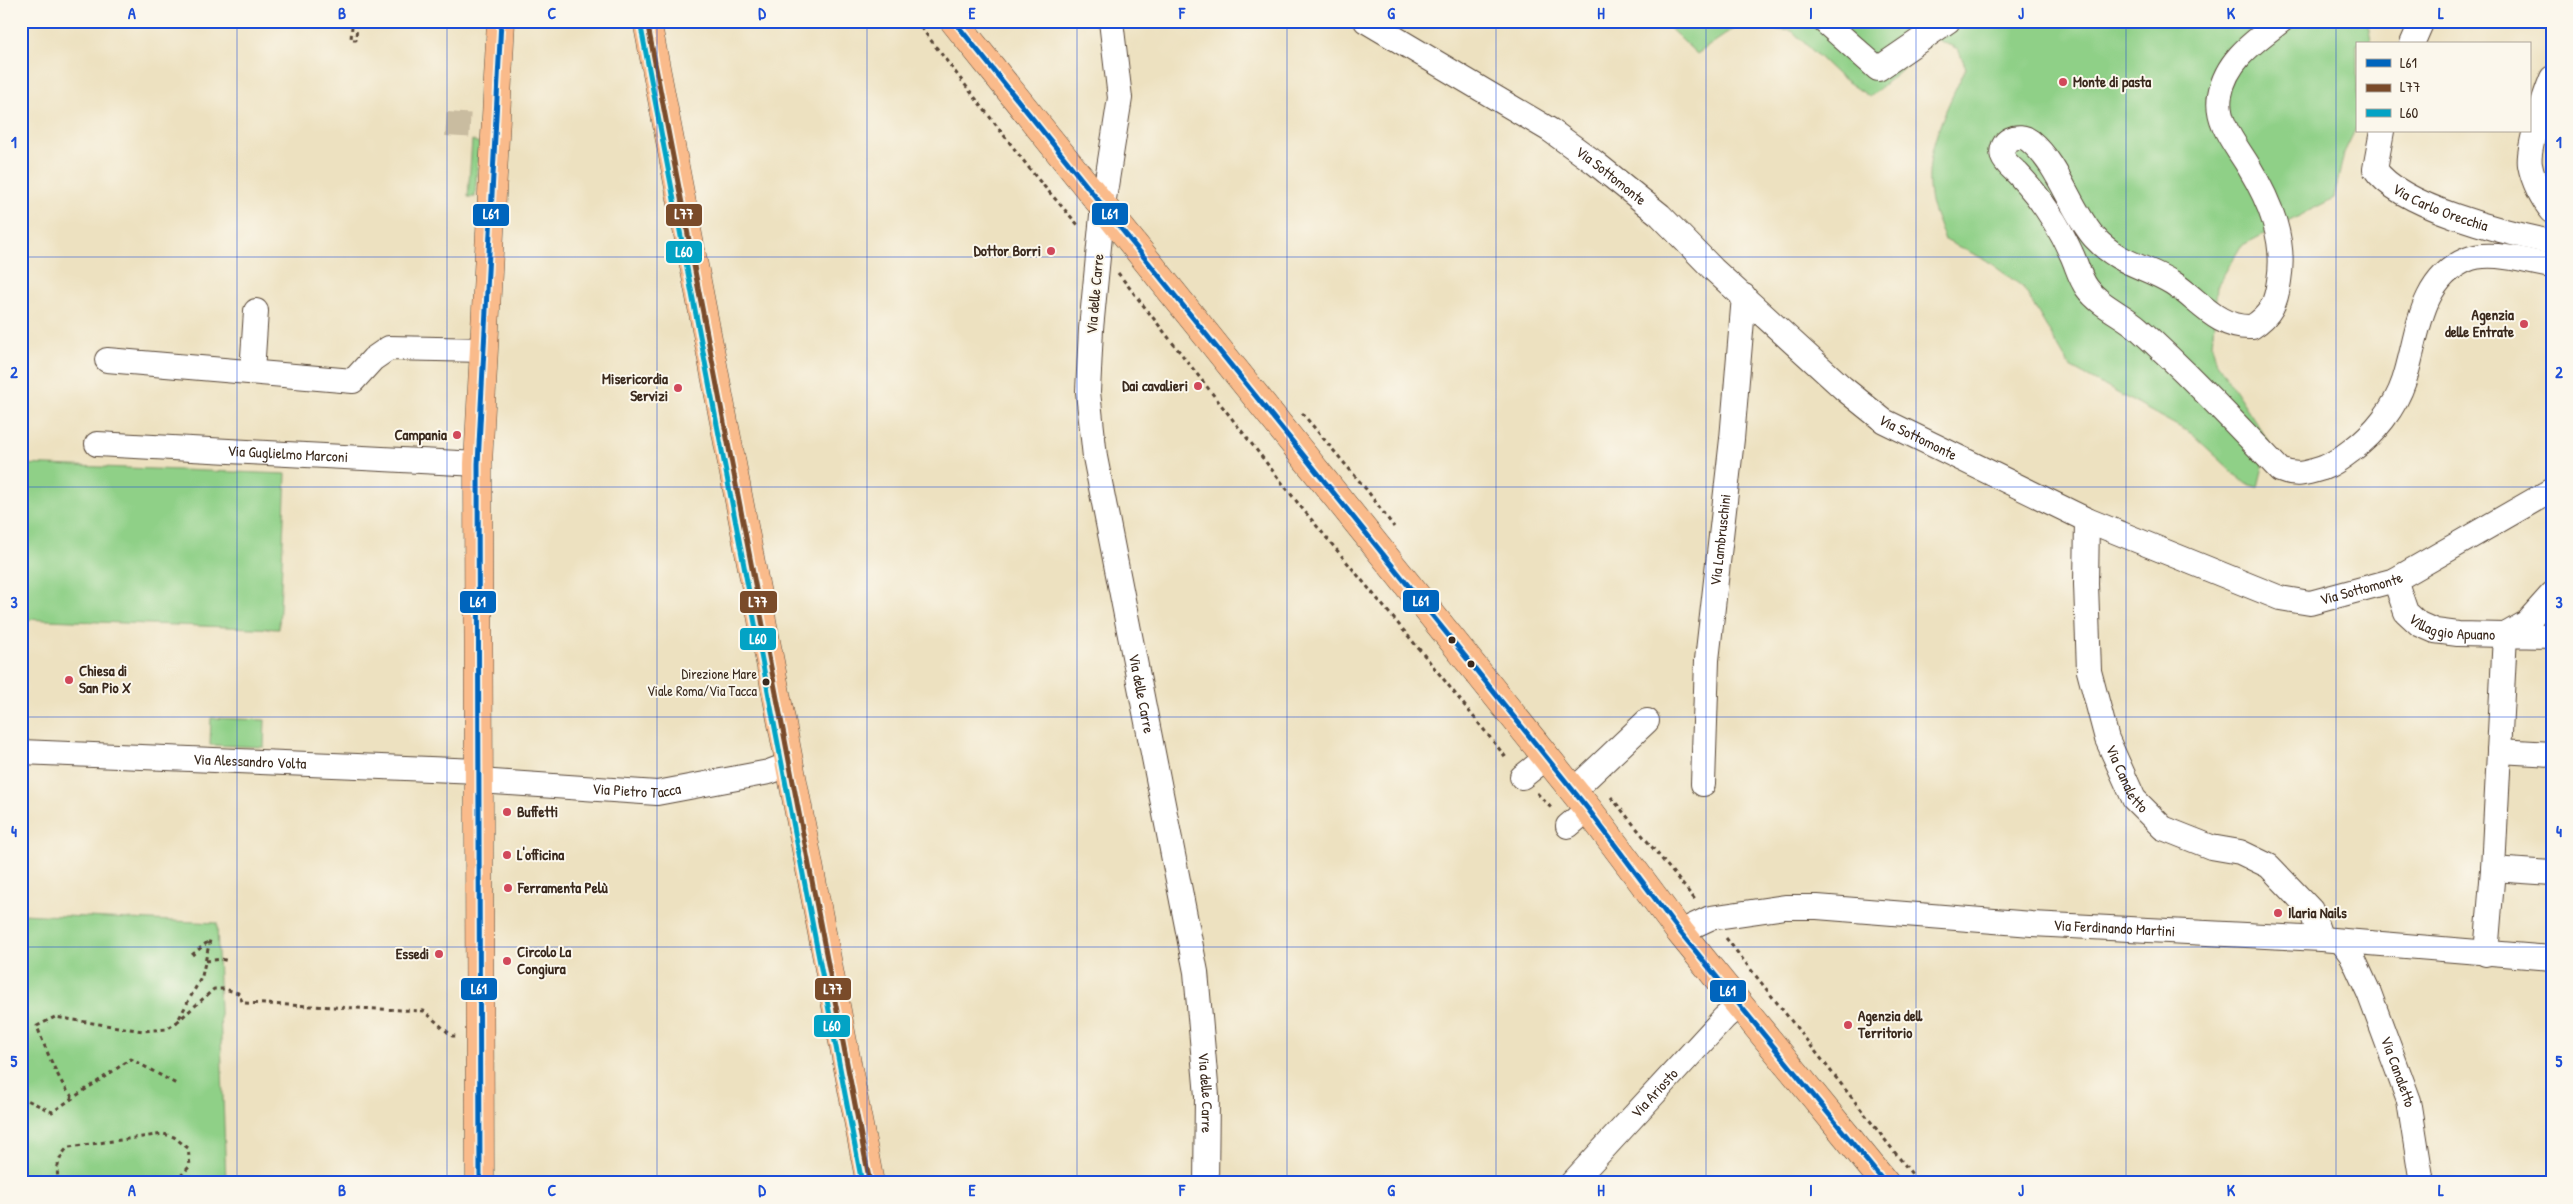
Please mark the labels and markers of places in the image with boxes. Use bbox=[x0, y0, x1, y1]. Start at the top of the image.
place label: Monte di pasta bbox=[2073, 71, 2151, 93]
marker: Monte di pasta bbox=[2057, 76, 2069, 88]
place label: Dottor Borri bbox=[974, 240, 1041, 261]
marker: Dottor Borri bbox=[1045, 245, 1057, 257]
place label: Agenzia delle Entrate bbox=[2445, 304, 2514, 342]
marker: Agenzia delle Entrate bbox=[2518, 318, 2530, 330]
place label: Misericordia Servizi bbox=[602, 368, 668, 406]
place label: Dai cavalieri bbox=[1122, 375, 1188, 396]
marker: Dai cavalieri bbox=[1192, 380, 1204, 392]
marker: Misericordia Servizi bbox=[672, 382, 684, 394]
place label: Campania bbox=[394, 424, 447, 446]
marker: Campania bbox=[451, 429, 463, 441]
unlabelled marker bbox=[1447, 635, 1457, 645]
unlabelled marker bbox=[1466, 659, 1476, 669]
place label: Chiesa di San Pio X bbox=[79, 660, 131, 698]
place label: Direzione Mare Viale Roma/Via Tacca bbox=[647, 664, 758, 700]
marker: Chiesa di San Pio X bbox=[63, 674, 75, 686]
marker: Direzione Mare Viale Roma/Via Tacca bbox=[761, 677, 771, 687]
place label: Buffetti bbox=[517, 801, 558, 822]
marker: Buffetti bbox=[501, 806, 513, 818]
place label: L'officina bbox=[517, 844, 564, 865]
marker: L'officina bbox=[501, 849, 513, 861]
place label: Ferramenta Pelù bbox=[517, 877, 609, 898]
marker: Ferramenta Pelù bbox=[502, 882, 514, 894]
place label: Ilaria Nails bbox=[2288, 902, 2347, 923]
marker: Ilaria Nails bbox=[2272, 907, 2284, 919]
place label: Circolo La Congiura bbox=[517, 941, 571, 980]
place label: Essedi bbox=[396, 943, 429, 964]
marker: Essedi bbox=[433, 948, 445, 960]
marker: Circolo La Congiura bbox=[501, 955, 513, 967]
place label: Agenzia dell Territorio bbox=[1857, 1005, 1923, 1043]
marker: Agenzia dell Territorio bbox=[1842, 1019, 1854, 1031]

